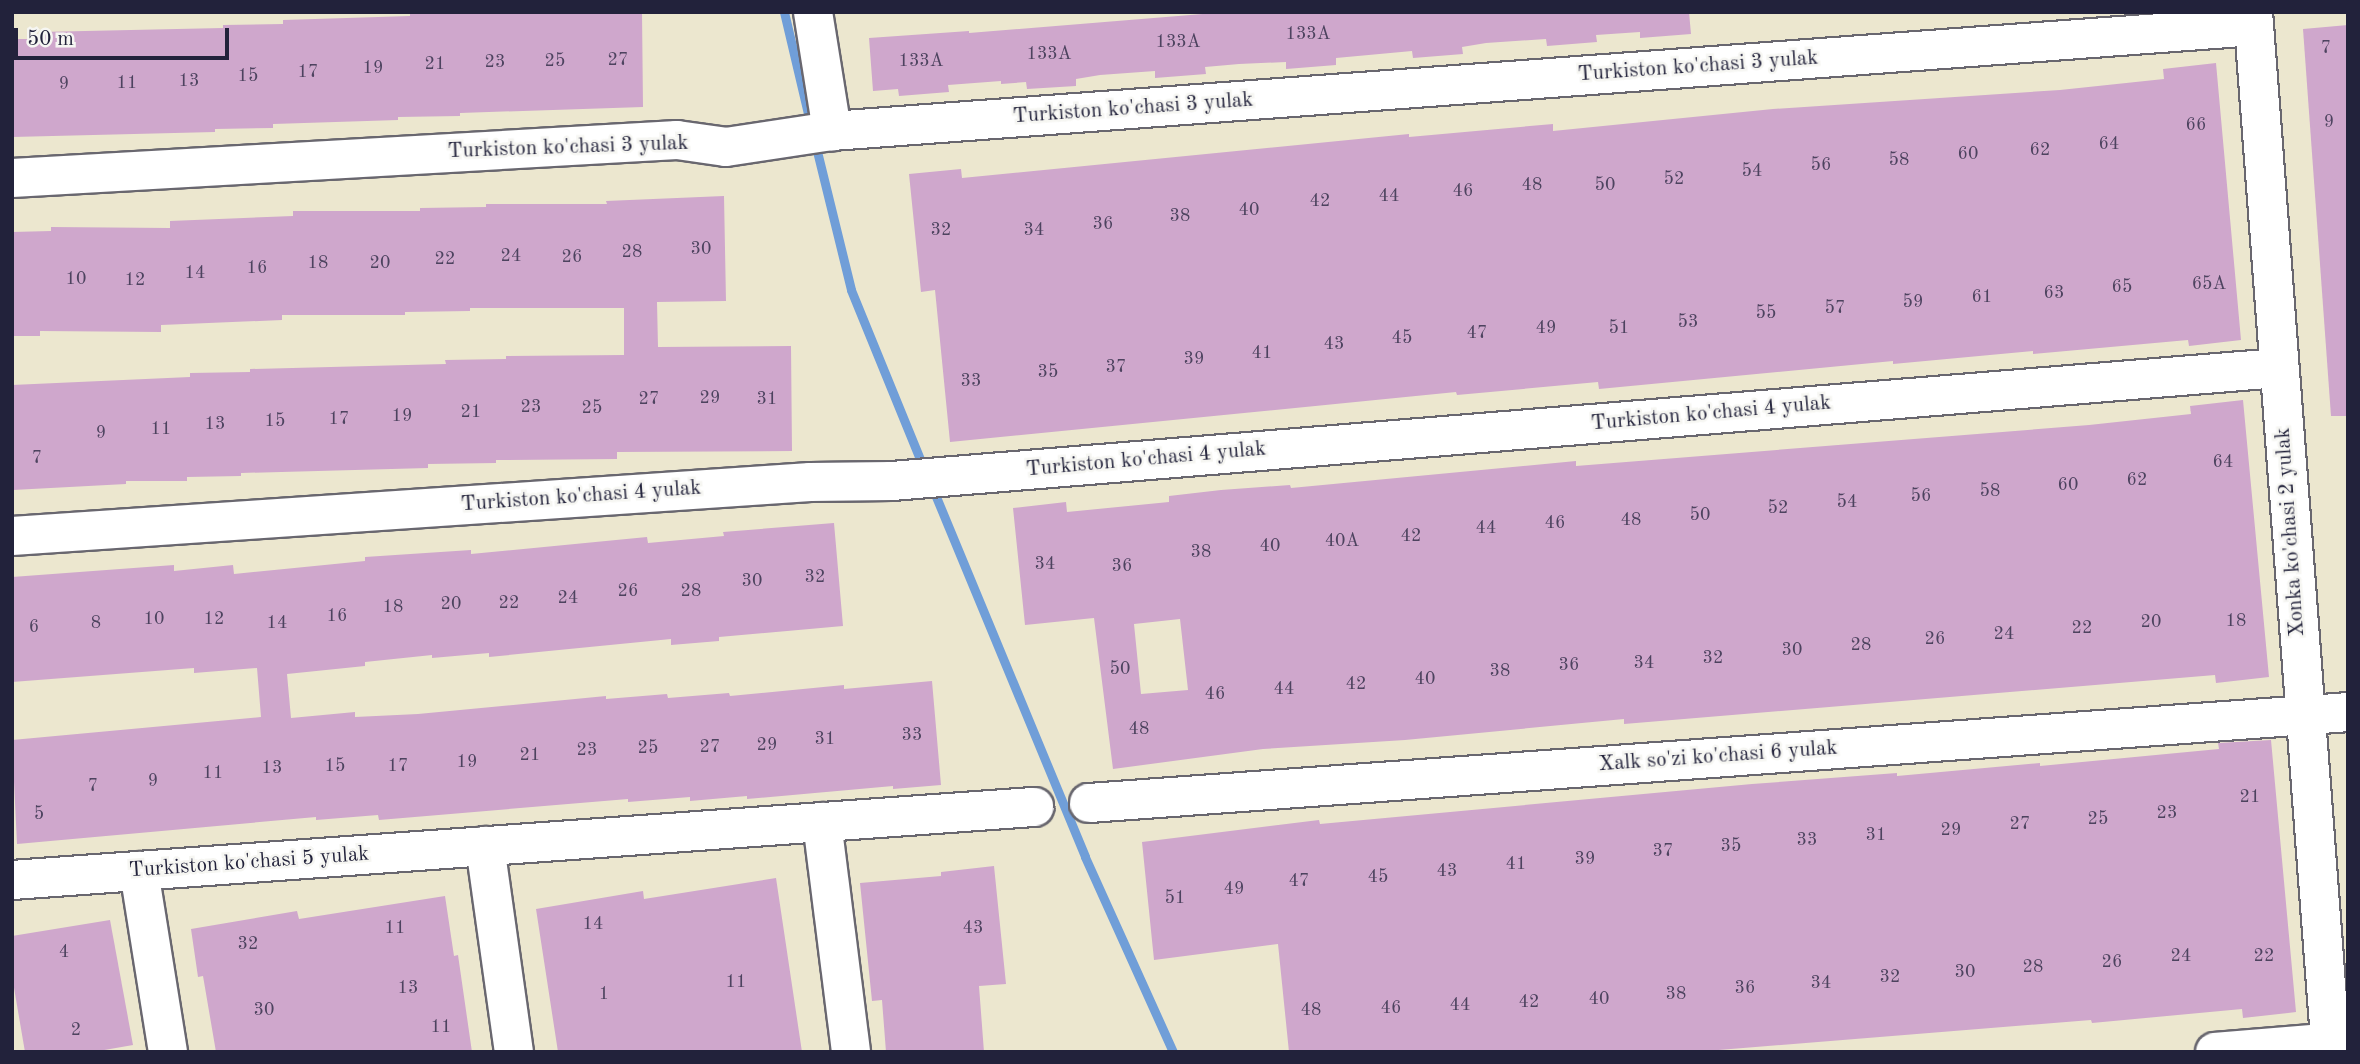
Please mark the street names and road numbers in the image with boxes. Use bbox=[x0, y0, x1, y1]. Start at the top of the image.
street label: Turkiston ko'chasi 3 yulak bbox=[1577, 46, 1819, 88]
street label: Turkiston ko'chasi 3 yulak bbox=[1012, 88, 1254, 130]
street label: Turkiston ko'chasi 3 yulak bbox=[447, 131, 689, 165]
street label: Turkiston ko'chasi 4 yulak bbox=[1590, 391, 1832, 437]
street label: Xonka ko'chasi 2 yulak bbox=[2271, 427, 2311, 637]
street label: Turkiston ko'chasi 4 yulak bbox=[1025, 437, 1267, 483]
street label: Turkiston ko'chasi 4 yulak bbox=[460, 476, 702, 518]
street label: Xalk so'zi ko'chasi 6 yulak bbox=[1598, 736, 1838, 778]
street label: Turkiston ko'chasi 5 yulak bbox=[128, 842, 370, 884]

